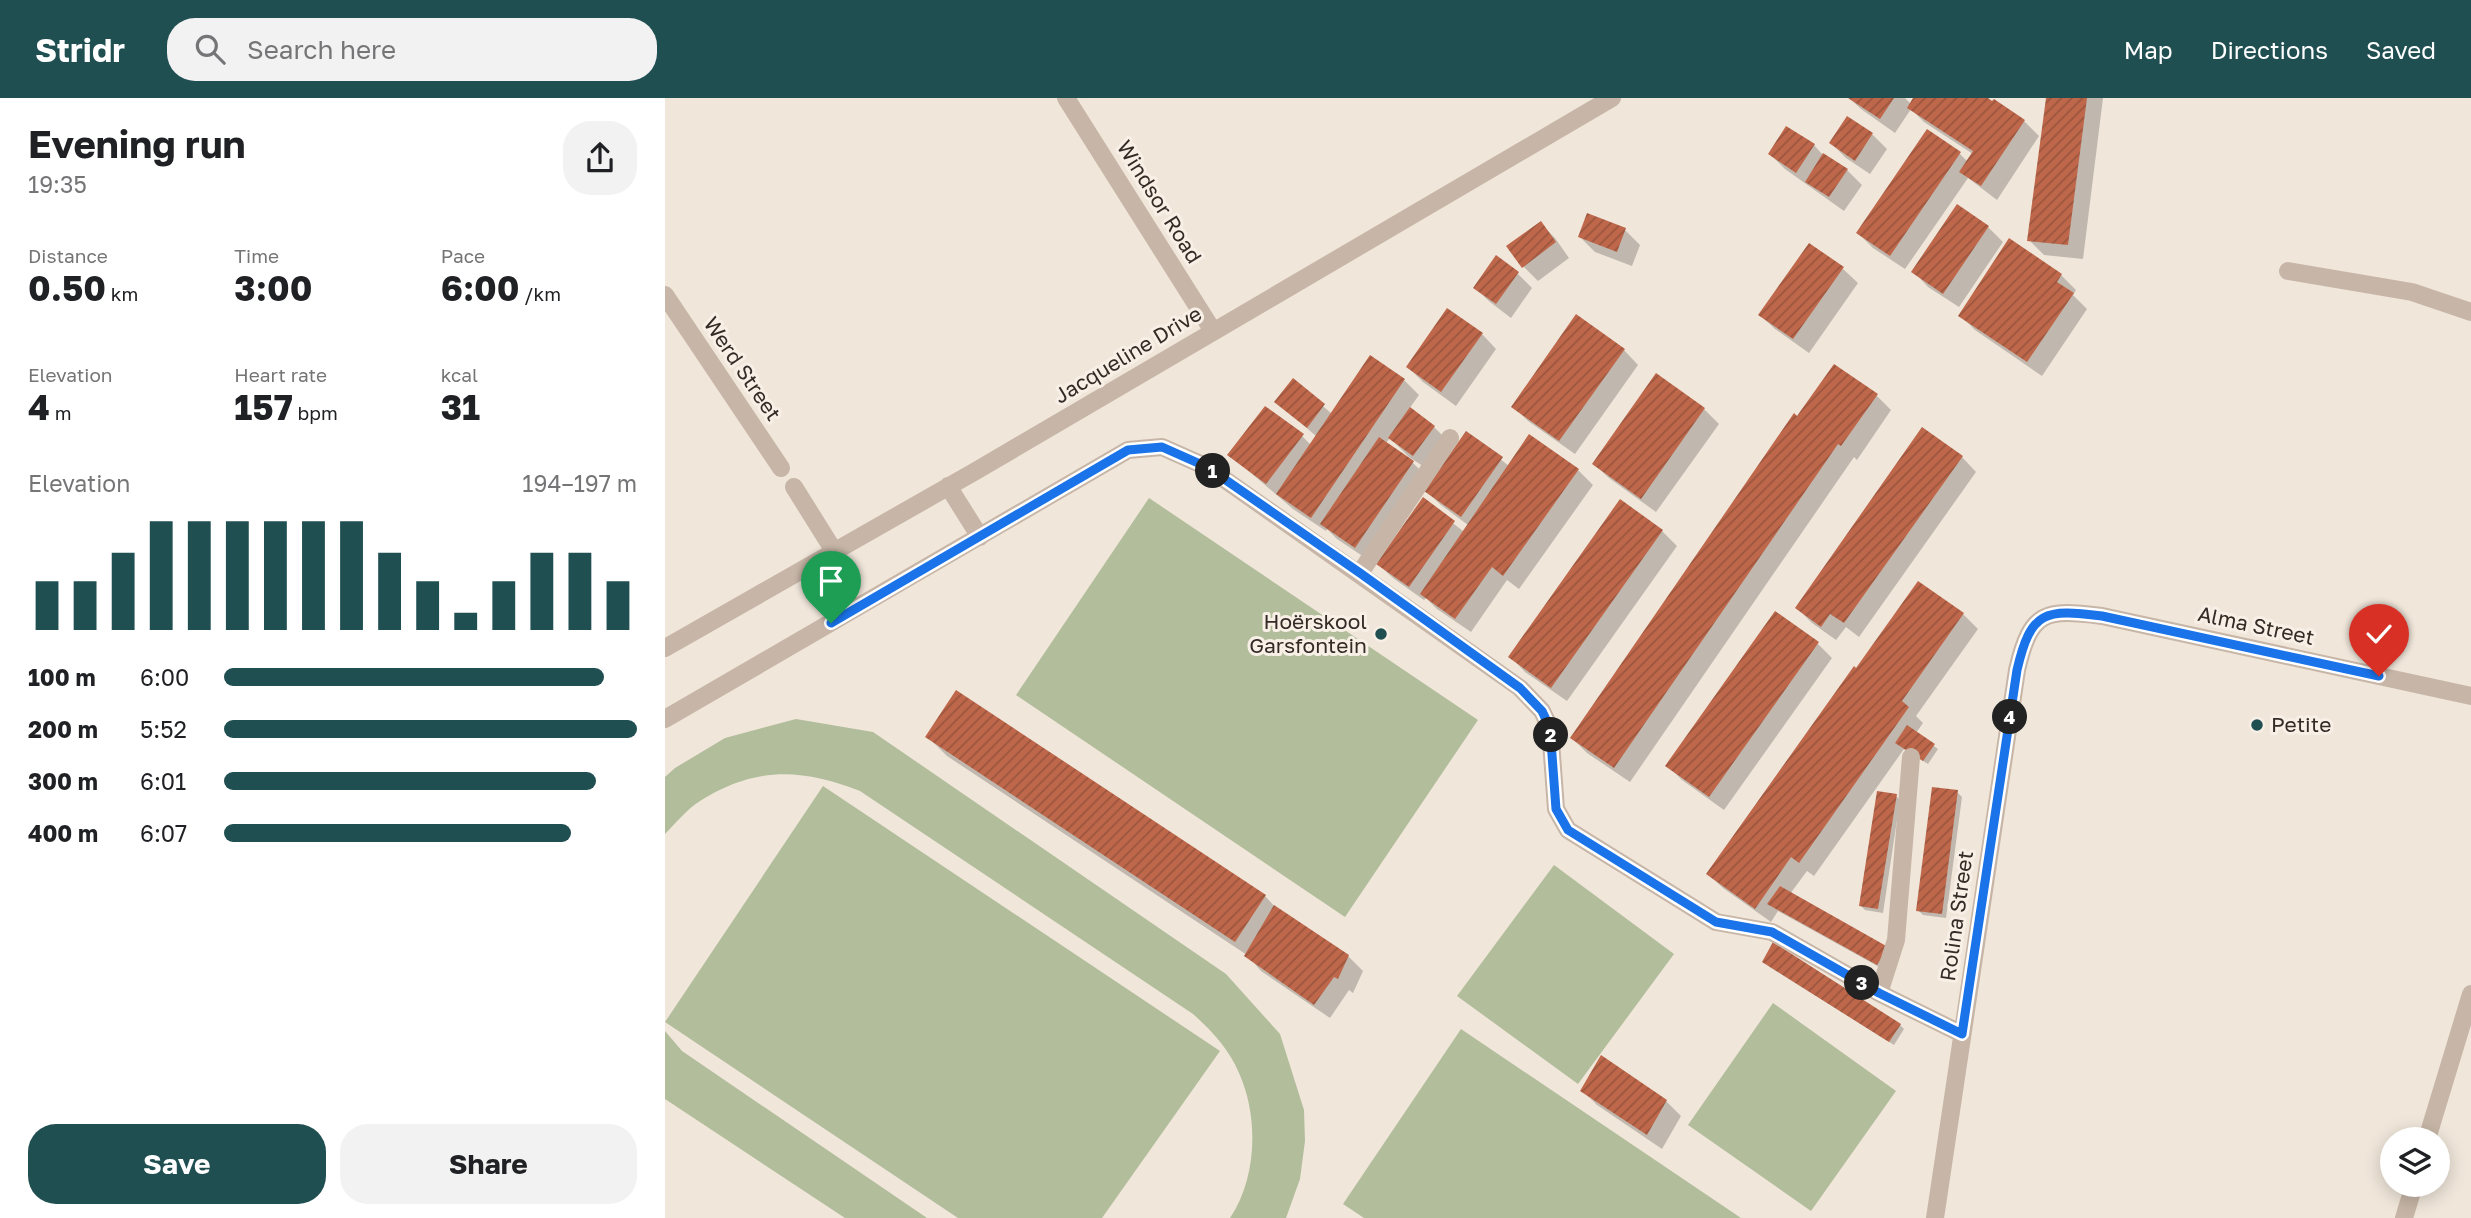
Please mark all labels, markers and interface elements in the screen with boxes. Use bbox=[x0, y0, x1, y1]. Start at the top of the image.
search box bbox=[167, 18, 657, 81]
text: Stridr bbox=[35, 30, 125, 69]
icon: search bbox=[191, 30, 229, 68]
text: Search here bbox=[247, 34, 396, 65]
text: Map bbox=[2124, 35, 2173, 64]
text: Directions bbox=[2211, 35, 2328, 64]
text: Saved bbox=[2366, 35, 2436, 64]
text: Evening run bbox=[28, 121, 246, 166]
button: share bbox=[563, 121, 637, 195]
street label: Windsor Road bbox=[1112, 135, 1208, 268]
text: 19:35 bbox=[28, 170, 87, 198]
text: Distance bbox=[28, 244, 108, 267]
text: Time bbox=[234, 244, 279, 267]
text: Pace bbox=[441, 244, 485, 267]
text: 0.50 bbox=[28, 267, 106, 309]
text: 3:00 bbox=[234, 267, 312, 309]
text: 6:00 bbox=[441, 267, 520, 309]
text: km bbox=[106, 282, 138, 305]
text: /km bbox=[520, 282, 561, 305]
street label: Jacqueline Drive bbox=[1049, 300, 1206, 408]
street label: Werd Street bbox=[699, 312, 787, 425]
text: Elevation bbox=[28, 363, 113, 386]
text: Heart rate bbox=[234, 363, 327, 386]
text: kcal bbox=[441, 363, 478, 386]
text: 4 bbox=[28, 386, 50, 428]
text: 157 bbox=[234, 386, 293, 428]
text: 31 bbox=[441, 386, 480, 428]
text: m bbox=[50, 401, 71, 424]
text: bpm bbox=[293, 401, 338, 424]
pin: 1 bbox=[1195, 454, 1231, 488]
text: 1 bbox=[1208, 459, 1217, 482]
text: Elevation bbox=[28, 469, 130, 497]
text: 194–197 m bbox=[522, 469, 637, 497]
pin bbox=[801, 551, 861, 623]
icon: arrive bbox=[812, 562, 850, 600]
street label: Alma Street bbox=[2196, 600, 2317, 650]
pin bbox=[2349, 604, 2409, 676]
place label: Hoërskool Garsfontein bbox=[1249, 608, 1367, 658]
icon: check bbox=[2360, 615, 2398, 653]
marker: Hoërskool Garsfontein bbox=[1373, 626, 1389, 642]
text: 100 m bbox=[28, 663, 96, 691]
text: 6:00 bbox=[140, 663, 189, 691]
pin: 4 bbox=[1993, 700, 2027, 734]
text: 4 bbox=[2004, 705, 2015, 728]
place label: Petite bbox=[2271, 711, 2331, 737]
text: 200 m bbox=[28, 715, 98, 743]
text: 5:52 bbox=[140, 715, 187, 743]
marker: Petite bbox=[2249, 717, 2265, 733]
pin: 2 bbox=[1533, 718, 1568, 752]
text: 2 bbox=[1545, 723, 1556, 746]
text: 300 m bbox=[28, 767, 98, 795]
text: 6:01 bbox=[140, 767, 186, 795]
text: 400 m bbox=[28, 819, 98, 847]
text: 6:07 bbox=[140, 819, 187, 847]
street label: Rolina Street bbox=[1934, 849, 1978, 983]
pin: 3 bbox=[1845, 966, 1879, 1001]
text: 3 bbox=[1856, 971, 1867, 994]
button: Save bbox=[28, 1124, 326, 1204]
button: Share bbox=[340, 1124, 637, 1204]
map controls bbox=[2380, 1127, 2450, 1197]
button: layers bbox=[2380, 1127, 2450, 1197]

